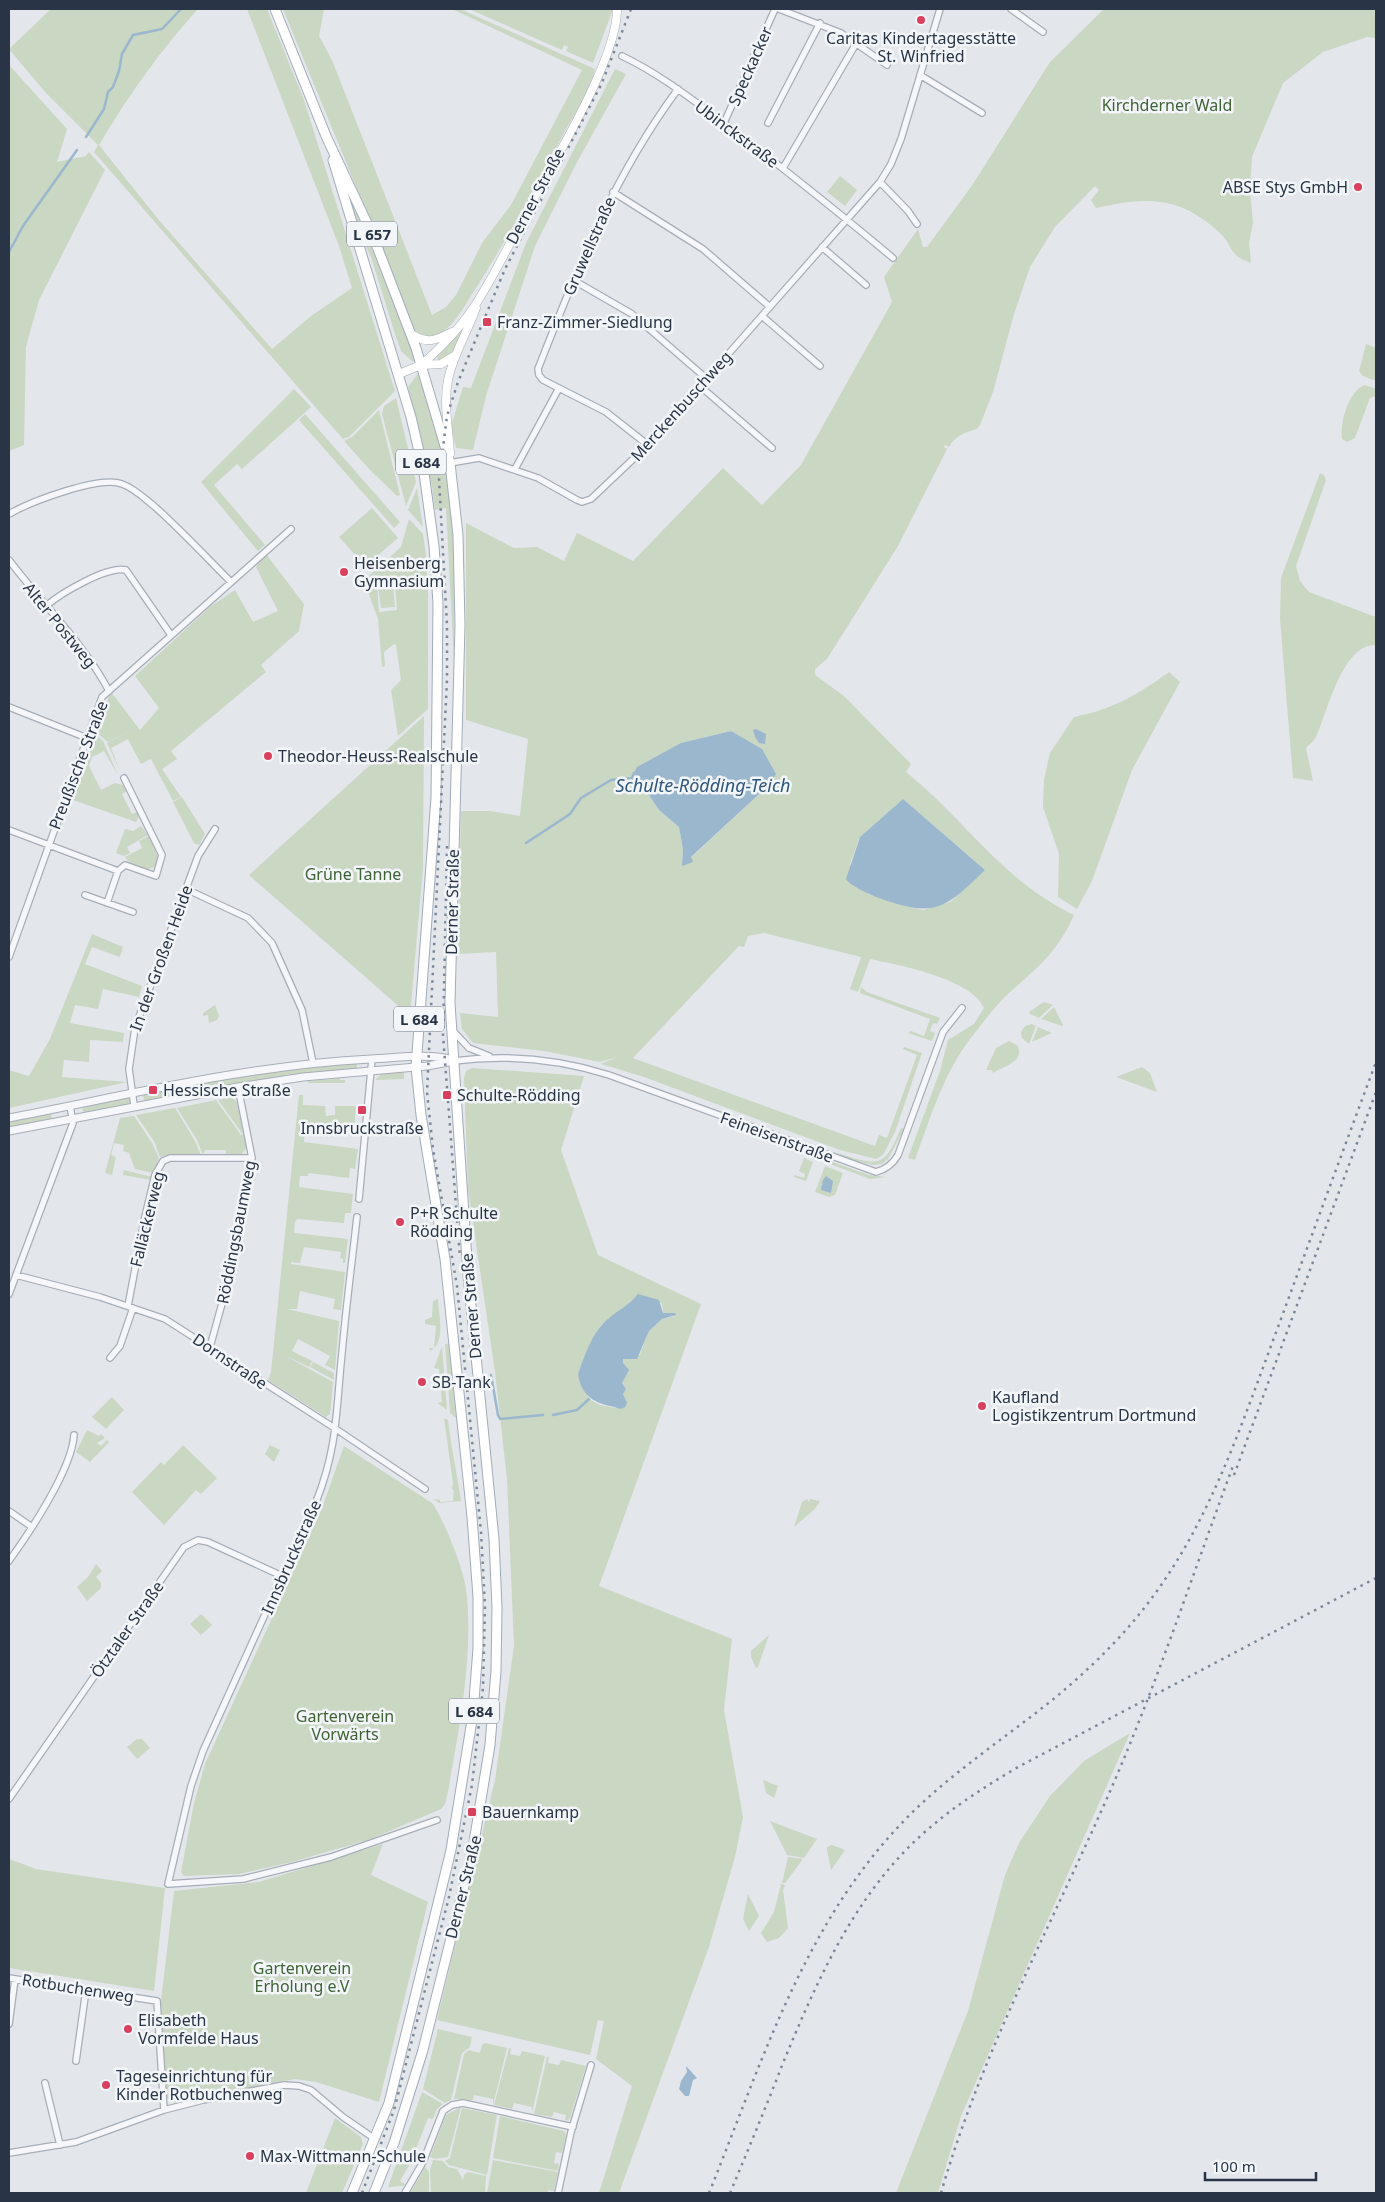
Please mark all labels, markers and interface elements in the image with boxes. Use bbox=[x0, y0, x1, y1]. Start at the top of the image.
marker: Caritas Kindertagesstätte St. Winfried bbox=[915, 14, 927, 26]
street label: Speckacker bbox=[723, 22, 777, 109]
place label: Caritas Kindertagesstätte St. Winfried bbox=[826, 27, 1016, 67]
park label: Kirchderner Wald bbox=[1102, 94, 1232, 116]
street label: Ubinckstraße bbox=[691, 95, 783, 173]
street label: Derner Straße bbox=[500, 144, 570, 248]
place label: ABSE Stys GmbH bbox=[1223, 176, 1348, 198]
marker: ABSE Stys GmbH bbox=[1352, 181, 1364, 193]
street label: Gruwellstraße bbox=[557, 193, 621, 299]
road number: L 657 bbox=[347, 222, 397, 246]
place label: Franz-Zimmer-Siedlung bbox=[497, 311, 673, 333]
marker: Franz-Zimmer-Siedlung bbox=[481, 316, 493, 328]
street label: Merckenbuschweg bbox=[626, 346, 736, 466]
road number: L 684 bbox=[396, 450, 446, 474]
place label: Heisenberg Gymnasium bbox=[354, 552, 444, 592]
marker: Heisenberg Gymnasium bbox=[338, 566, 350, 578]
street label: Alter Postweg bbox=[19, 578, 101, 672]
street label: Preußische Straße bbox=[43, 697, 113, 833]
place label: Theodor-Heuss-Realschule bbox=[278, 745, 478, 767]
marker: Theodor-Heuss-Realschule bbox=[262, 750, 274, 762]
water label: Schulte-Rödding-Teich bbox=[616, 773, 790, 797]
street label: Derner Straße bbox=[440, 849, 464, 955]
park label: Grüne Tanne bbox=[305, 863, 401, 885]
street label: In der Großen Heide bbox=[124, 882, 198, 1034]
road number: L 684 bbox=[394, 1006, 444, 1032]
place label: Hessische Straße bbox=[163, 1079, 291, 1101]
marker: Hessische Straße bbox=[147, 1084, 159, 1096]
place label: Schulte-Rödding bbox=[457, 1084, 581, 1106]
marker: Schulte-Rödding bbox=[441, 1089, 453, 1101]
marker: Innsbruckstraße bbox=[356, 1104, 368, 1116]
street label: Feineisenstraße bbox=[717, 1106, 837, 1168]
place label: Innsbruckstraße bbox=[300, 1117, 424, 1139]
street label: Röddingsbaumweg bbox=[211, 1158, 261, 1306]
street label: Falläckerweg bbox=[124, 1169, 170, 1269]
place label: P+R Schulte Rödding bbox=[410, 1202, 498, 1242]
marker: P+R Schulte Rödding bbox=[394, 1216, 406, 1228]
street label: Derner Straße bbox=[455, 1252, 487, 1360]
street label: Dornstraße bbox=[188, 1328, 272, 1394]
place label: SB-Tank bbox=[432, 1371, 491, 1393]
marker: SB-Tank bbox=[416, 1376, 428, 1388]
place label: Kaufland Logistikzentrum Dortmund bbox=[992, 1386, 1196, 1426]
marker: Kaufland Logistikzentrum Dortmund bbox=[976, 1400, 988, 1412]
street label: Innsbruckstraße bbox=[256, 1496, 326, 1618]
street label: Ötztaler Straße bbox=[85, 1576, 169, 1682]
road number: L 684 bbox=[449, 1698, 499, 1724]
park label: Gartenverein Vorwärts bbox=[296, 1705, 394, 1745]
place label: Bauernkamp bbox=[482, 1801, 579, 1823]
marker: Bauernkamp bbox=[466, 1806, 478, 1818]
street label: Derner Straße bbox=[440, 1833, 486, 1941]
park label: Gartenverein Erholung e.V bbox=[253, 1957, 351, 1997]
street label: Rotbuchenweg bbox=[20, 1968, 136, 2008]
place label: Elisabeth Vormfelde Haus bbox=[138, 2009, 259, 2049]
marker: Elisabeth Vormfelde Haus bbox=[122, 2023, 134, 2035]
place label: Tageseinrichtung für Kinder Rotbuchenweg bbox=[116, 2065, 283, 2105]
marker: Tageseinrichtung für Kinder Rotbuchenweg bbox=[100, 2079, 112, 2091]
place label: Max-Wittmann-Schule bbox=[260, 2145, 426, 2167]
marker: Max-Wittmann-Schule bbox=[244, 2150, 256, 2162]
scale bar bbox=[1205, 2150, 1316, 2182]
text: 100 m bbox=[1212, 2156, 1256, 2176]

